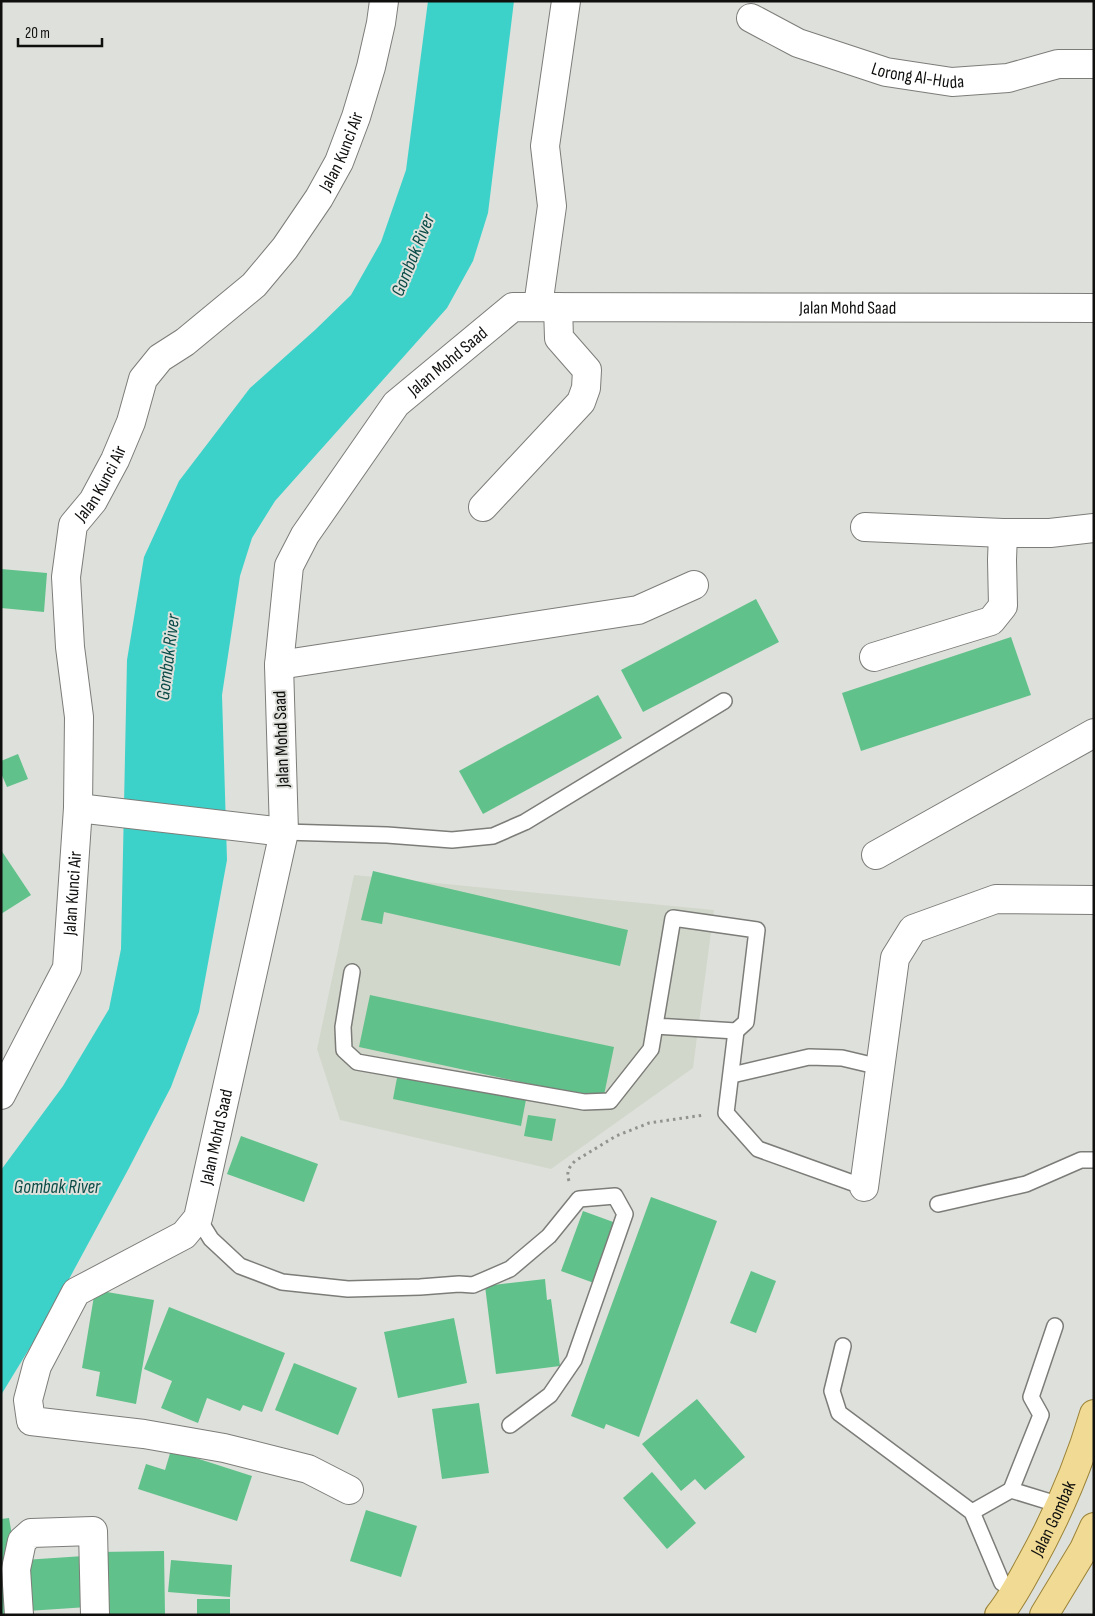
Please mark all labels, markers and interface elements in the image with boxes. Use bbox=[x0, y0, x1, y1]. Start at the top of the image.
scale bar bbox=[18, 15, 101, 47]
text: 20 m bbox=[25, 24, 50, 43]
street label: Lorong Al-Huda bbox=[869, 58, 965, 93]
street label: Jalan Kunci Air bbox=[314, 110, 368, 196]
water label: Gombak River bbox=[387, 211, 440, 300]
street label: Jalan Mohd Saad bbox=[798, 297, 896, 319]
street label: Jalan Mohd Saad bbox=[403, 323, 492, 401]
street label: Jalan Kunci Air bbox=[70, 443, 131, 527]
water label: Gombak River bbox=[152, 612, 185, 701]
street label: Jalan Mohd Saad bbox=[269, 690, 294, 789]
street label: Jalan Kunci Air bbox=[59, 851, 86, 937]
street label: Jalan Mohd Saad bbox=[196, 1087, 237, 1187]
water label: Gombak River bbox=[14, 1176, 101, 1199]
street label: Jalan Gombak bbox=[1026, 1478, 1080, 1561]

